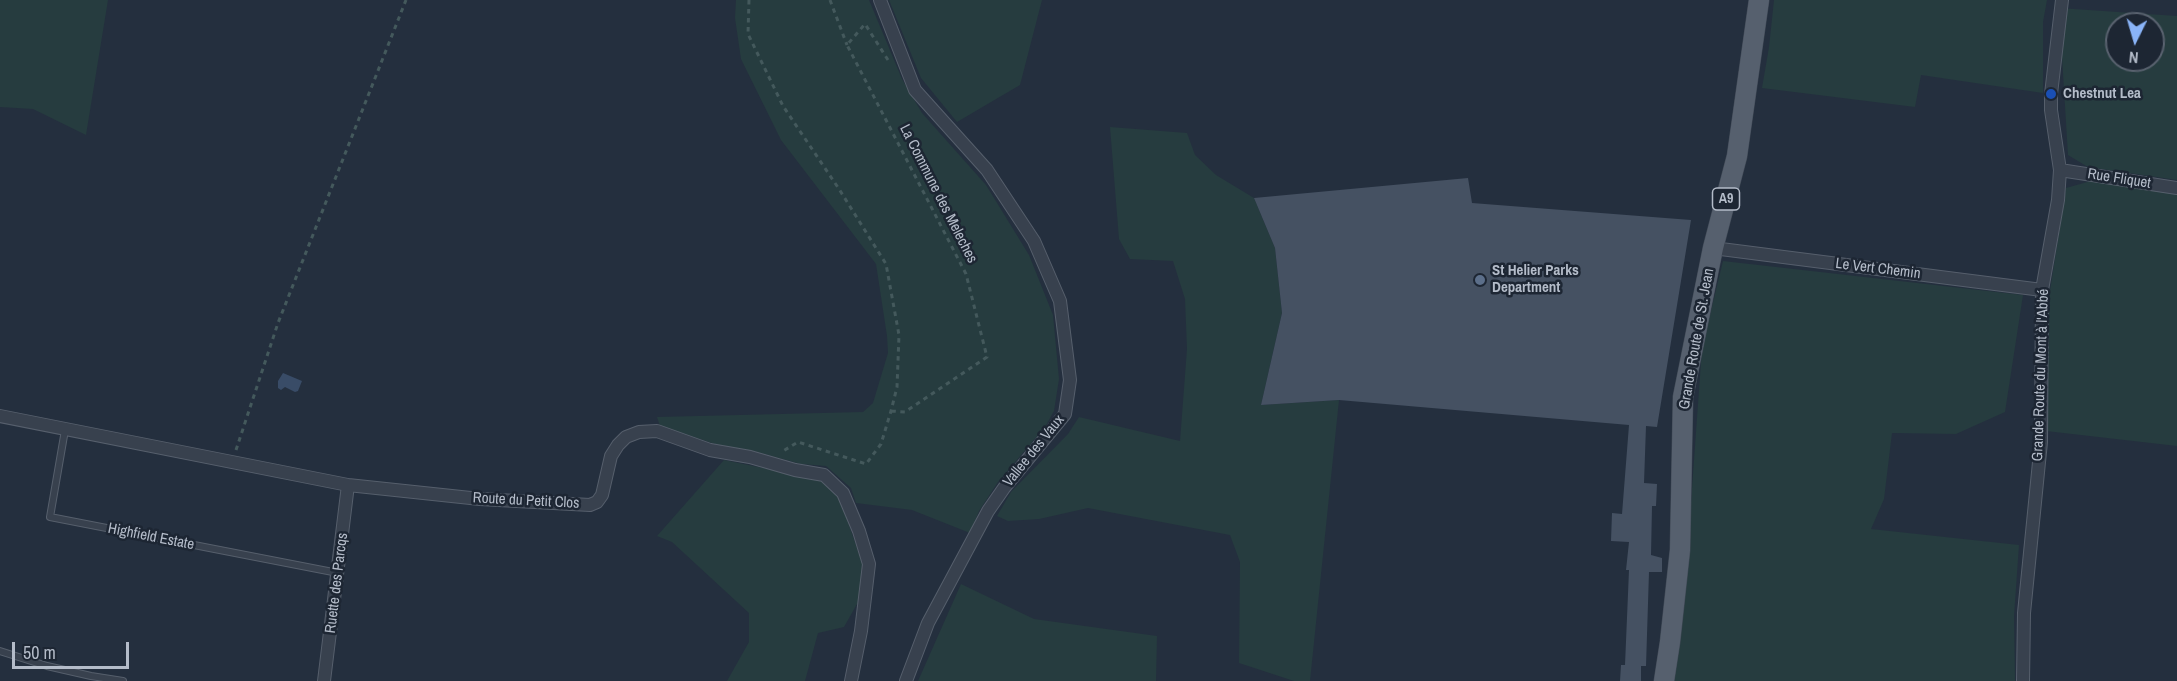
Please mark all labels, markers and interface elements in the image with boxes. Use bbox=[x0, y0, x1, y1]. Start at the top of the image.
north arrow bbox=[2105, 12, 2165, 72]
text: N bbox=[2128, 47, 2139, 69]
place label: Chestnut Lea bbox=[2063, 85, 2141, 103]
marker: Chestnut Lea bbox=[2044, 87, 2058, 101]
street label: La Commune des Meleches bbox=[895, 122, 981, 266]
street label: Rue Fliquet bbox=[2086, 165, 2152, 193]
road number: A9 bbox=[1712, 188, 1740, 210]
street label: Le Vert Chemin bbox=[1834, 255, 1922, 283]
place label: St Helier Parks Department bbox=[1492, 262, 1579, 297]
street label: Grande Route de St. Jean bbox=[1676, 267, 1718, 411]
marker: St Helier Parks Department bbox=[1473, 273, 1487, 287]
street label: Grande Route du Mont à l'Abbé bbox=[2029, 288, 2053, 462]
street label: Vallee des Vaux bbox=[1000, 411, 1068, 491]
street label: Route du Petit Clos bbox=[472, 489, 580, 513]
street label: Highfield Estate bbox=[106, 520, 196, 554]
street label: Ruette des Parcqs bbox=[322, 532, 352, 634]
scale bar bbox=[15, 630, 132, 668]
text: 50 m bbox=[23, 640, 56, 665]

